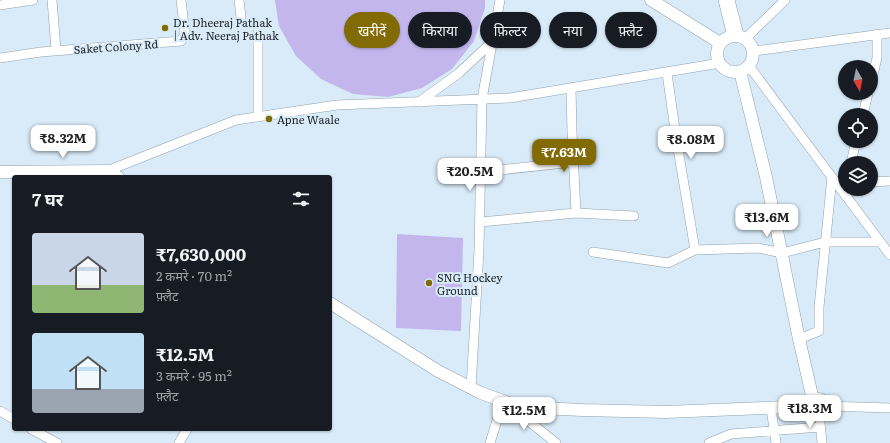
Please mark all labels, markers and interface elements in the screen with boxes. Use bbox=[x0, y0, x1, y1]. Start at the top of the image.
chip: खरीदें bbox=[344, 12, 400, 48]
chip: किराया bbox=[408, 12, 472, 48]
chip: फ़िल्टर bbox=[480, 12, 541, 48]
chip: नया bbox=[549, 12, 597, 48]
chip: फ़्लैट bbox=[605, 12, 657, 48]
place label: Dr. Dheeraj Pathak | Adv. Neeraj Pathak bbox=[173, 14, 279, 43]
marker: Dr. Dheeraj Pathak | Adv. Neeraj Pathak bbox=[160, 23, 170, 33]
street label: Saket Colony Rd bbox=[73, 35, 159, 57]
north arrow bbox=[838, 60, 878, 100]
map controls bbox=[838, 60, 878, 196]
button: locate bbox=[838, 108, 878, 148]
place label: Apne Waale bbox=[277, 111, 340, 127]
marker: Apne Waale bbox=[264, 114, 274, 124]
pin: ₹8.32M bbox=[30, 125, 96, 159]
pin: ₹8.08M bbox=[658, 126, 724, 160]
text: ₹8.32M bbox=[40, 128, 86, 147]
text: ₹8.08M bbox=[667, 129, 715, 148]
pin: ₹7.63M bbox=[531, 139, 597, 173]
text: ₹7.63M bbox=[541, 142, 587, 161]
button: layers bbox=[838, 156, 878, 196]
pin: ₹20.5M bbox=[437, 158, 503, 192]
text: ₹20.5M bbox=[446, 161, 494, 180]
text: 7 घर bbox=[32, 186, 63, 211]
icon: filters bbox=[290, 188, 312, 210]
pin: ₹13.6M bbox=[734, 204, 800, 238]
text: ₹13.6M bbox=[744, 207, 790, 226]
text: ₹7,630,000 bbox=[156, 241, 246, 266]
icon: home bbox=[64, 249, 112, 297]
text: 2 कमरे · 70 m² bbox=[156, 266, 232, 285]
place label: SNG Hockey Ground bbox=[437, 269, 503, 298]
marker: SNG Hockey Ground bbox=[424, 278, 434, 288]
text: फ़्लैट bbox=[156, 286, 179, 305]
text: ₹12.5M bbox=[156, 341, 214, 366]
icon: home bbox=[64, 349, 112, 397]
text: 3 कमरे · 95 m² bbox=[156, 366, 232, 385]
text: फ़्लैट bbox=[156, 386, 179, 405]
pin: ₹18.3M bbox=[777, 395, 843, 429]
pin: ₹12.5M bbox=[491, 397, 557, 431]
text: ₹18.3M bbox=[787, 398, 833, 417]
text: ₹12.5M bbox=[502, 400, 546, 419]

